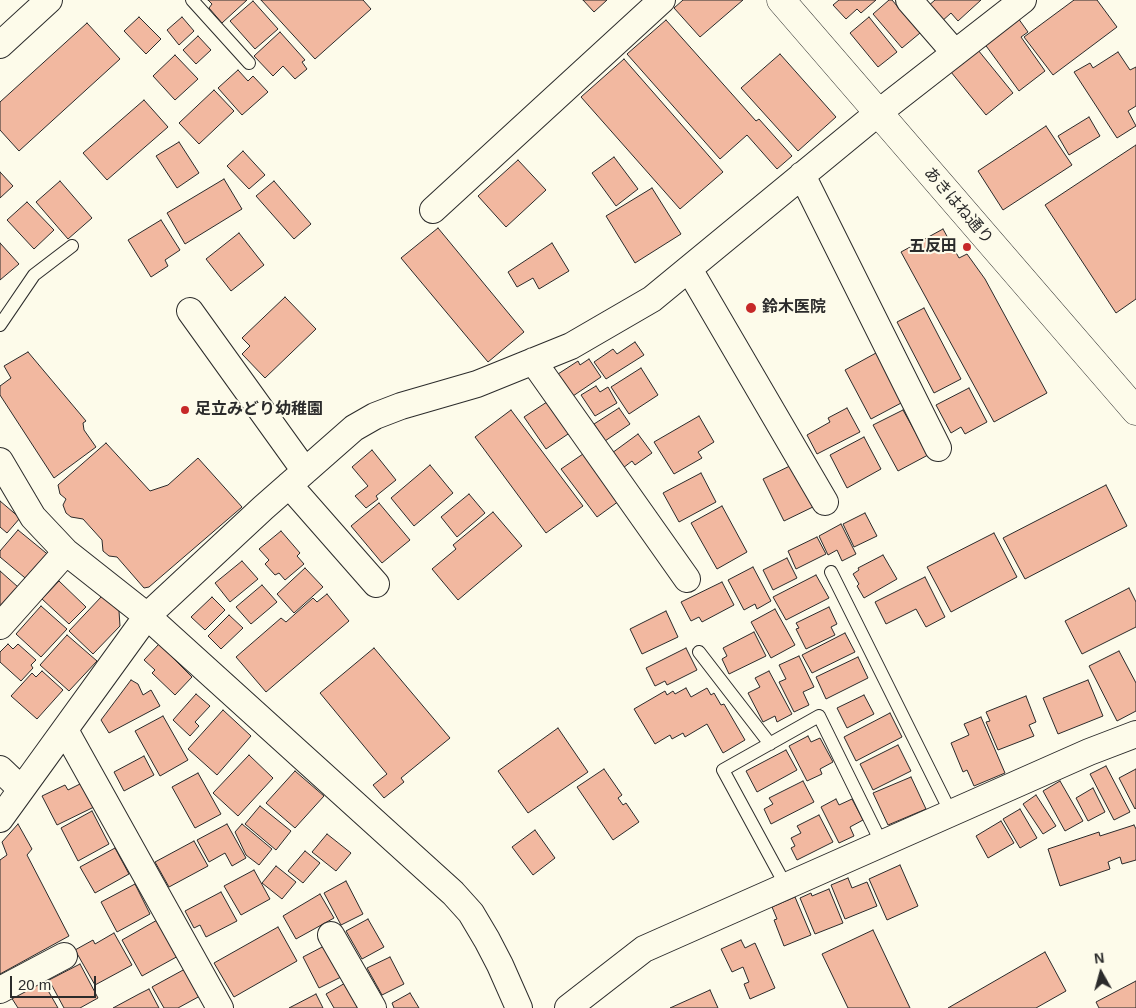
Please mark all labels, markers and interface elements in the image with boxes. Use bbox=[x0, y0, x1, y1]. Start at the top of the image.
street label: あきはね通り bbox=[919, 163, 997, 249]
place label: 五反田 bbox=[909, 237, 957, 257]
marker: 五反田 bbox=[961, 241, 973, 253]
place label: 鈴木医院 bbox=[762, 298, 826, 318]
marker: 鈴木医院 bbox=[744, 301, 758, 315]
place label: 足立みどり幼稚園 bbox=[195, 400, 323, 420]
marker: 足立みどり幼稚園 bbox=[179, 404, 191, 416]
north arrow bbox=[1076, 948, 1126, 998]
text: N bbox=[1093, 950, 1105, 967]
scale bar bbox=[12, 966, 99, 998]
text: 20 m bbox=[18, 976, 51, 993]

